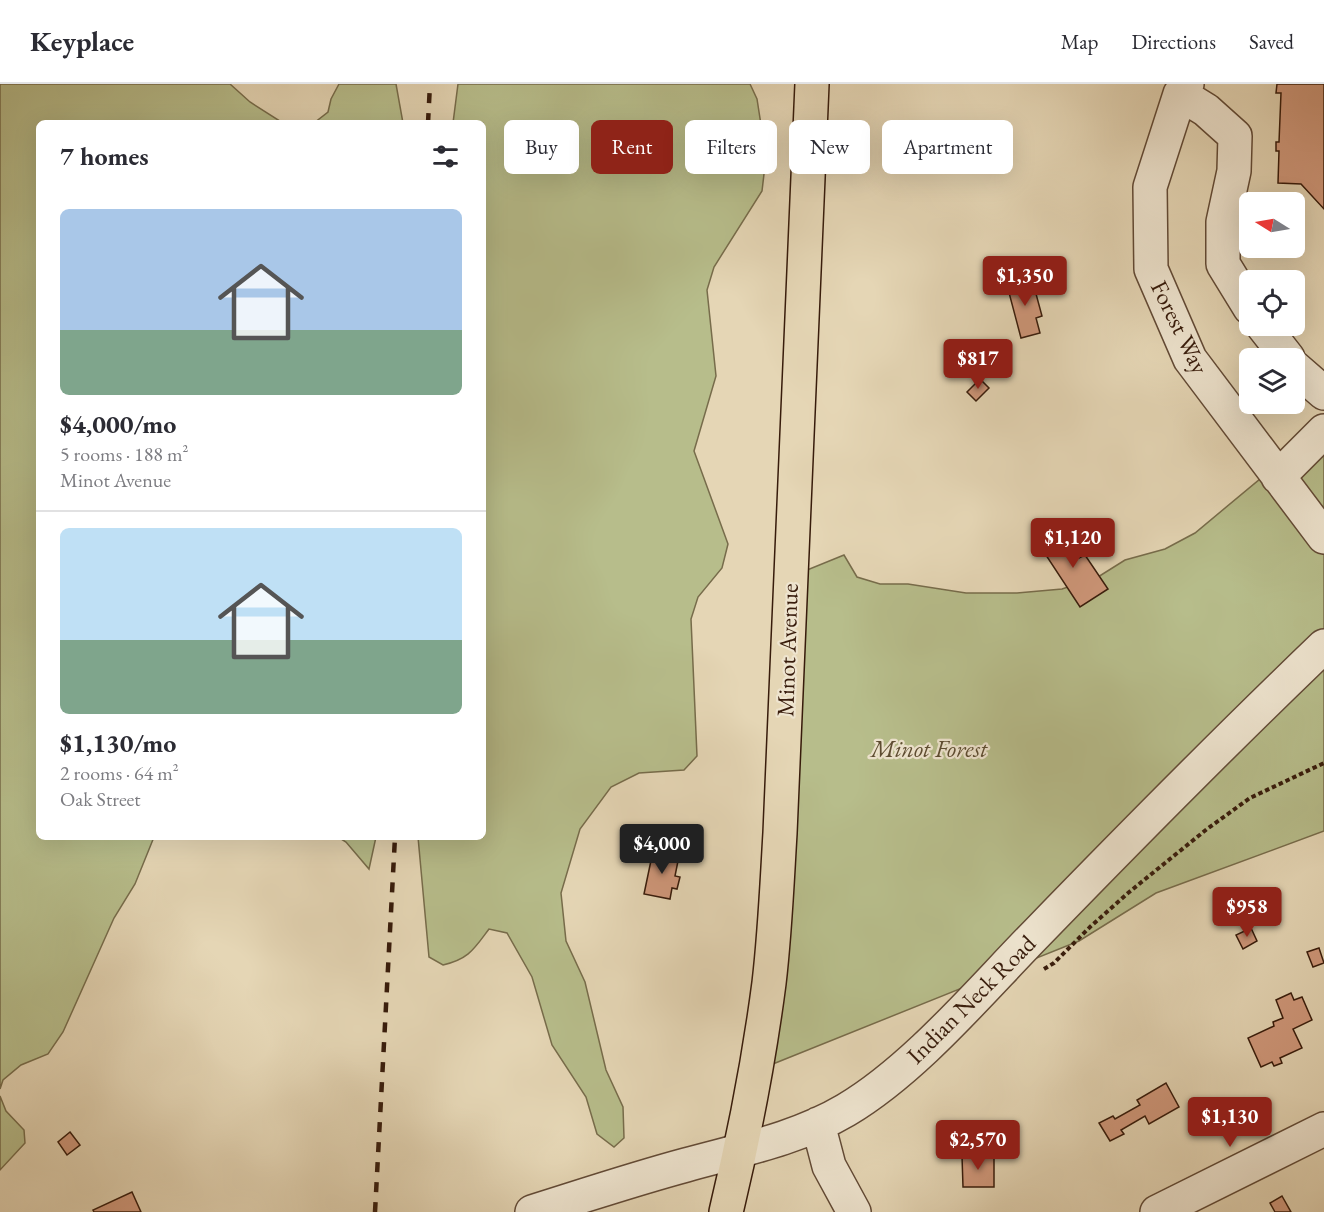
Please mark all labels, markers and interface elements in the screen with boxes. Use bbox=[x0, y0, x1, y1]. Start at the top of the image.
text: Keyplace bbox=[30, 23, 134, 59]
text: Map bbox=[1061, 28, 1098, 55]
text: Directions bbox=[1131, 28, 1216, 55]
text: Saved bbox=[1249, 28, 1294, 55]
chip: Buy bbox=[504, 120, 579, 174]
chip: Rent bbox=[591, 120, 673, 174]
chip: Filters bbox=[685, 120, 777, 174]
chip: New bbox=[789, 120, 870, 174]
chip: Apartment bbox=[882, 120, 1013, 174]
text: 7 homes bbox=[60, 139, 149, 173]
icon: filters bbox=[429, 140, 462, 173]
north arrow bbox=[1239, 192, 1305, 258]
map controls bbox=[1239, 192, 1305, 414]
icon: home bbox=[207, 248, 315, 356]
pin: $1,350 bbox=[976, 256, 1074, 307]
text: $1,350 bbox=[997, 262, 1053, 288]
button: locate bbox=[1239, 270, 1305, 336]
street label: Forest Way bbox=[1144, 275, 1216, 379]
pin: $817 bbox=[942, 339, 1014, 390]
text: $817 bbox=[958, 345, 998, 371]
button: layers bbox=[1239, 348, 1305, 414]
text: $4,000/mo bbox=[60, 407, 176, 441]
text: 5 rooms · 188 m² bbox=[60, 441, 188, 467]
text: Minot Avenue bbox=[60, 467, 171, 493]
pin: $1,120 bbox=[1024, 518, 1122, 569]
text: $1,120 bbox=[1045, 524, 1101, 550]
icon: home bbox=[207, 567, 315, 675]
street label: Minot Avenue bbox=[769, 583, 805, 717]
text: $1,130/mo bbox=[60, 726, 176, 760]
park label: Minot Forest bbox=[869, 733, 988, 764]
text: 2 rooms · 64 m² bbox=[60, 760, 179, 786]
text: Oak Street bbox=[60, 786, 141, 812]
pin: $4,000 bbox=[613, 824, 711, 875]
text: $4,000 bbox=[634, 830, 690, 856]
pin: $958 bbox=[1211, 887, 1283, 938]
text: $958 bbox=[1227, 893, 1267, 919]
street label: Indian Neck Road bbox=[900, 927, 1043, 1070]
pin: $1,130 bbox=[1181, 1097, 1279, 1148]
text: $1,130 bbox=[1202, 1103, 1258, 1129]
pin: $2,570 bbox=[929, 1120, 1027, 1171]
text: $2,570 bbox=[950, 1126, 1006, 1152]

